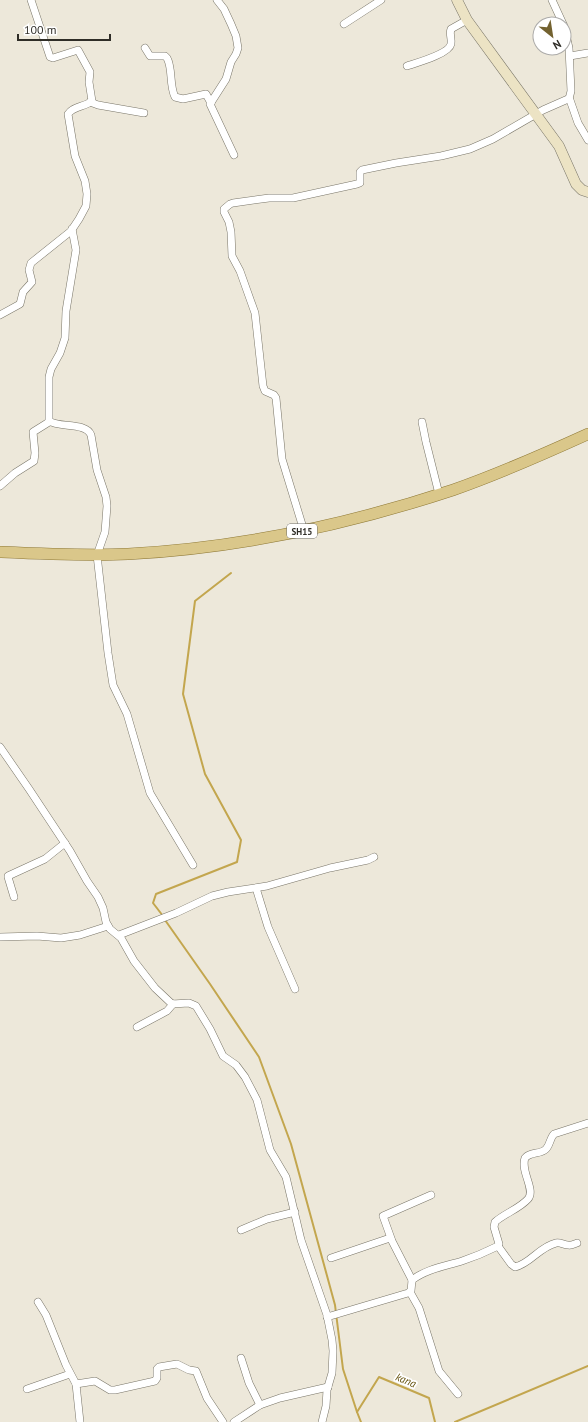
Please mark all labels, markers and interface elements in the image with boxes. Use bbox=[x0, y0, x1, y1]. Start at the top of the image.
scale bar bbox=[18, 16, 110, 42]
north arrow bbox=[532, 16, 572, 56]
text: 100 m bbox=[24, 22, 57, 37]
text: N bbox=[550, 37, 564, 53]
road number: SH15 bbox=[287, 524, 317, 538]
water label: kana bbox=[394, 1370, 419, 1391]

